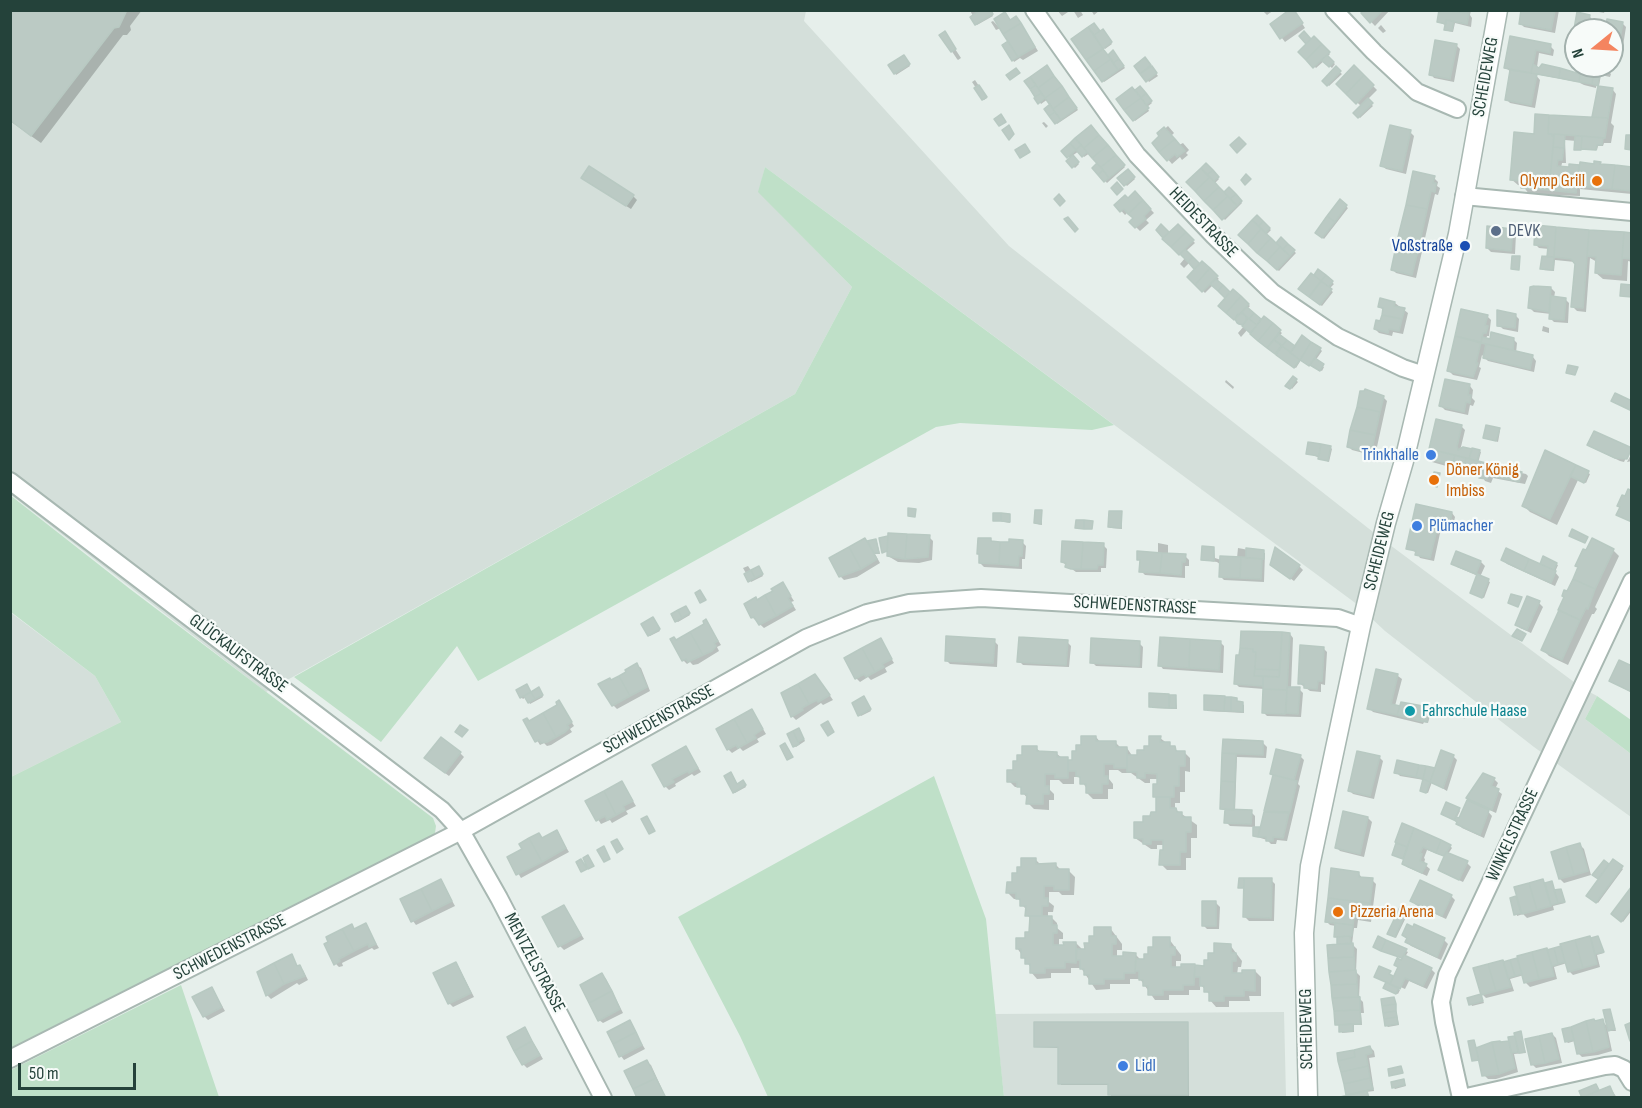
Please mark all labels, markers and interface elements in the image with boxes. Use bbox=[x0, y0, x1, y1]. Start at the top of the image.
north arrow bbox=[1564, 18, 1624, 78]
street label: SCHEIDEWEG bbox=[1468, 35, 1504, 119]
text: N bbox=[1568, 46, 1589, 60]
place label: Olymp Grill bbox=[1520, 170, 1585, 192]
marker: Olymp Grill bbox=[1590, 174, 1604, 188]
street label: HEIDESTRASSE bbox=[1164, 183, 1242, 263]
place label: DEVK bbox=[1508, 220, 1541, 242]
marker: DEVK bbox=[1489, 224, 1503, 238]
place label: Voßstraße bbox=[1392, 235, 1453, 257]
marker: Voßstraße bbox=[1458, 239, 1472, 253]
place label: Trinkhalle bbox=[1361, 444, 1419, 466]
marker: Trinkhalle bbox=[1424, 448, 1438, 462]
place label: Döner König Imbiss bbox=[1446, 459, 1519, 502]
marker: Döner König Imbiss bbox=[1427, 473, 1441, 487]
street label: SCHEIDEWEG bbox=[1360, 509, 1400, 593]
place label: Plümacher bbox=[1429, 515, 1493, 537]
marker: Plümacher bbox=[1410, 519, 1424, 533]
street label: SCHWEDENSTRASSE bbox=[1073, 592, 1197, 620]
street label: GLÜCKAUFSTRASSE bbox=[184, 610, 292, 698]
street label: SCHWEDENSTRASSE bbox=[600, 681, 718, 759]
place label: Fahrschule Haase bbox=[1422, 700, 1527, 722]
marker: Fahrschule Haase bbox=[1403, 704, 1417, 718]
street label: WINKELSTRASSE bbox=[1482, 785, 1544, 885]
place label: Pizzeria Arena bbox=[1350, 901, 1434, 923]
marker: Pizzeria Arena bbox=[1331, 905, 1345, 919]
street label: SCHWEDENSTRASSE bbox=[170, 910, 290, 986]
street label: MENTZELSTRASSE bbox=[499, 910, 569, 1016]
street label: SCHEIDEWEG bbox=[1295, 988, 1319, 1070]
scale bar bbox=[21, 1051, 140, 1089]
place label: Lidl bbox=[1135, 1055, 1156, 1077]
marker: Lidl bbox=[1116, 1059, 1130, 1073]
text: 50 m bbox=[29, 1063, 59, 1084]

